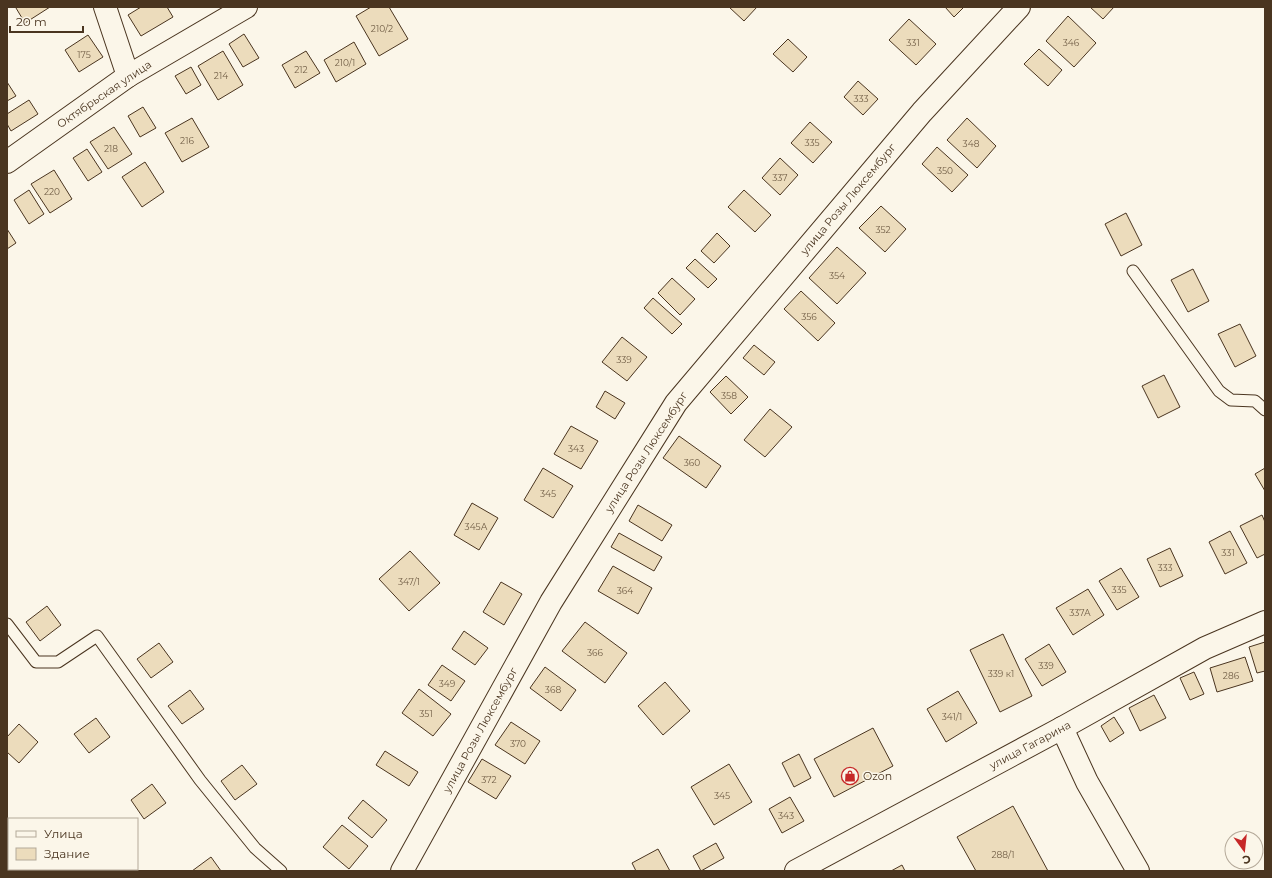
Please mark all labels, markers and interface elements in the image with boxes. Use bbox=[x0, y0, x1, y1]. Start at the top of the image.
scale bar bbox=[10, 8, 83, 34]
text: 20 m bbox=[16, 14, 47, 29]
house number: 210/2 bbox=[371, 23, 393, 34]
house number: 331 bbox=[906, 37, 920, 48]
house number: 346 bbox=[1063, 37, 1080, 48]
house number: 175 bbox=[77, 49, 91, 60]
street label: Октябрьская улица bbox=[54, 57, 154, 131]
house number: 210/1 bbox=[335, 57, 355, 68]
house number: 212 bbox=[294, 64, 308, 75]
house number: 214 bbox=[214, 70, 228, 81]
house number: 333 bbox=[853, 93, 869, 104]
house number: 216 bbox=[180, 135, 194, 146]
house number: 335 bbox=[804, 137, 820, 148]
house number: 348 bbox=[963, 138, 980, 149]
street label: улица Розы Люксембург bbox=[797, 140, 899, 258]
house number: 218 bbox=[104, 143, 118, 154]
house number: 350 bbox=[937, 165, 953, 176]
house number: 337 bbox=[772, 172, 788, 183]
house number: 220 bbox=[44, 186, 60, 197]
house number: 352 bbox=[875, 224, 891, 235]
house number: 354 bbox=[829, 270, 845, 281]
house number: 356 bbox=[801, 311, 817, 322]
house number: 339 bbox=[616, 354, 632, 365]
street label: улица Розы Люксембург bbox=[601, 388, 691, 516]
house number: 358 bbox=[721, 390, 737, 401]
house number: 343 bbox=[568, 443, 584, 454]
house number: 360 bbox=[684, 457, 700, 468]
house number: 345 bbox=[540, 488, 556, 499]
house number: 345А bbox=[465, 521, 488, 532]
house number: 331 bbox=[1221, 547, 1235, 558]
house number: 333 bbox=[1157, 562, 1173, 573]
house number: 347/1 bbox=[398, 576, 420, 587]
house number: 335 bbox=[1111, 584, 1127, 595]
house number: 364 bbox=[617, 585, 633, 596]
house number: 337А bbox=[1069, 607, 1091, 618]
house number: 366 bbox=[587, 647, 604, 658]
house number: 339 bbox=[1038, 660, 1054, 671]
street label: улица Розы Люксембург bbox=[439, 664, 521, 796]
house number: 339 к1 bbox=[988, 668, 1014, 679]
house number: 286 bbox=[1223, 670, 1240, 681]
house number: 349 bbox=[439, 678, 456, 689]
house number: 368 bbox=[545, 684, 561, 695]
house number: 351 bbox=[419, 708, 433, 719]
house number: 341/1 bbox=[942, 711, 962, 722]
street label: улица Гагарина bbox=[986, 718, 1073, 773]
house number: 370 bbox=[510, 738, 526, 749]
shop icon: Ozon bbox=[840, 766, 860, 786]
place label: Ozon bbox=[863, 769, 892, 783]
house number: 372 bbox=[481, 774, 497, 785]
house number: 345 bbox=[714, 790, 730, 801]
house number: 343 bbox=[778, 810, 794, 821]
legend bbox=[8, 818, 138, 870]
text: Улица bbox=[44, 826, 83, 841]
north arrow bbox=[1224, 830, 1264, 870]
text: Здание bbox=[44, 846, 90, 861]
house number: 288/1 bbox=[991, 849, 1015, 860]
text: С bbox=[1241, 852, 1252, 867]

